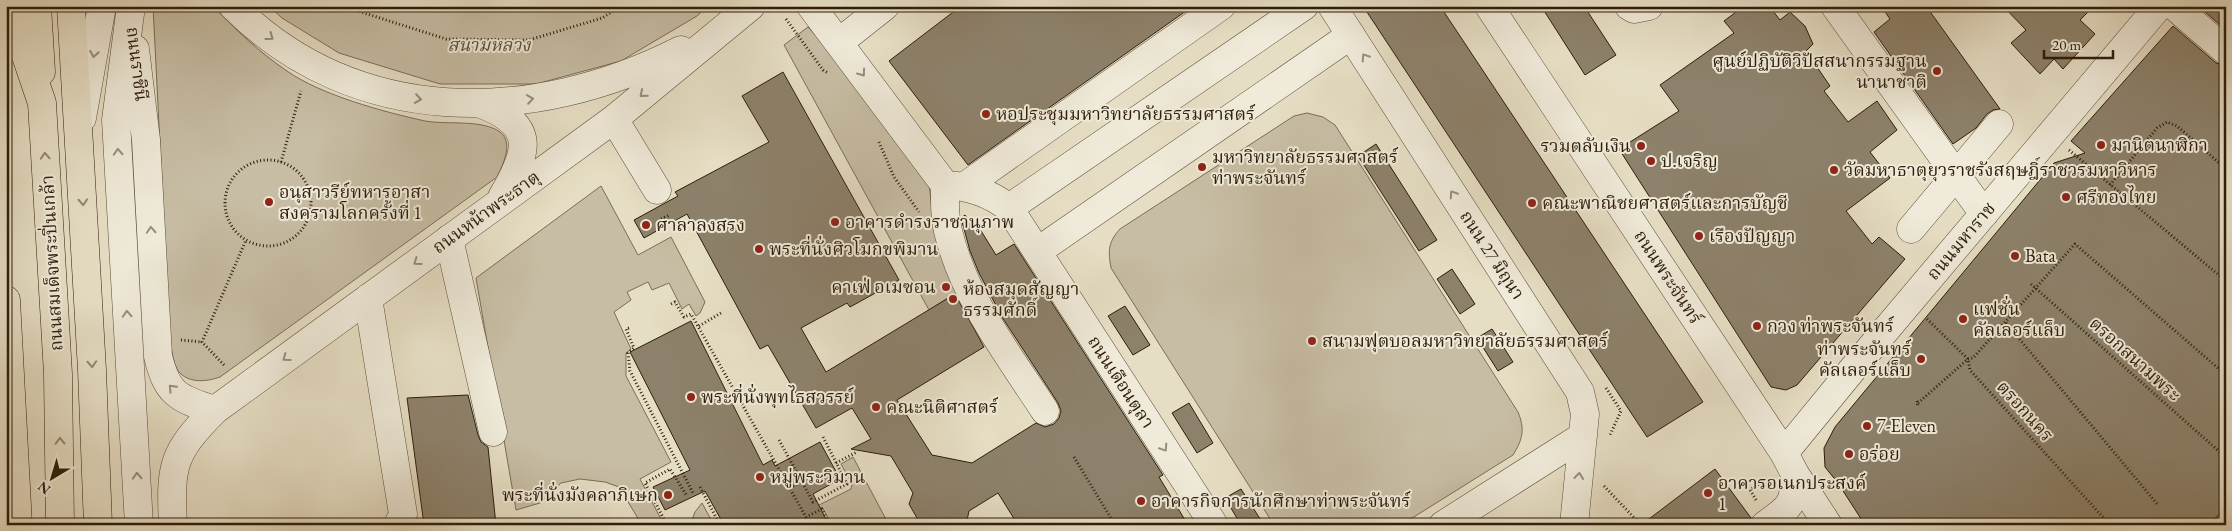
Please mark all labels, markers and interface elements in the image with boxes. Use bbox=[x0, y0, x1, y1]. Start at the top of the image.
street label: ถนนราชินี bbox=[122, 25, 153, 103]
scale bar bbox=[2044, 28, 2113, 60]
one-way arrow bbox=[264, 31, 274, 40]
park label: สนามหลวง bbox=[447, 33, 532, 56]
text: 20 m bbox=[2052, 35, 2081, 54]
place label: ศูนย์ปฏิบัติวิปัสสนากรรมฐาน นานาชาติ bbox=[1712, 49, 1927, 93]
one-way arrow bbox=[90, 50, 100, 59]
one-way arrow bbox=[1362, 54, 1372, 63]
marker: ศูนย์ปฏิบัติวิปัสสนากรรมฐาน นานาชาติ bbox=[1931, 65, 1943, 77]
one-way arrow bbox=[856, 67, 865, 77]
one-way arrow bbox=[640, 89, 649, 97]
one-way arrow bbox=[414, 94, 422, 104]
one-way arrow bbox=[526, 94, 534, 105]
place label: หอประชุมมหาวิทยาลัยธรรมศาสตร์ bbox=[996, 102, 1256, 126]
marker: หอประชุมมหาวิทยาลัยธรรมศาสตร์ bbox=[980, 108, 992, 120]
place label: มานิตนาฬิกา bbox=[2111, 133, 2208, 156]
place label: รวมตลับเงิน bbox=[1540, 134, 1631, 157]
marker: มานิตนาฬิกา bbox=[2095, 139, 2107, 151]
marker: รวมตลับเงิน bbox=[1635, 140, 1647, 152]
place label: มหาวิทยาลัยธรรมศาสตร์ ท่าพระจันทร์ bbox=[1212, 145, 1399, 189]
one-way arrow bbox=[112, 147, 123, 155]
place label: ป.เจริญ bbox=[1661, 149, 1718, 172]
one-way arrow bbox=[40, 152, 51, 160]
marker: ป.เจริญ bbox=[1645, 155, 1657, 167]
place label: วัดมหาธาตุยุวราชรังสฤษฎิ์ราชวรมหาวิหาร bbox=[1844, 156, 2156, 182]
marker: มหาวิทยาลัยธรรมศาสตร์ ท่าพระจันทร์ bbox=[1196, 161, 1208, 173]
marker: วัดมหาธาตุยุวราชรังสฤษฎิ์ราชวรมหาวิหาร bbox=[1828, 164, 1840, 176]
street label: ถนนหน้าพระธาตุ bbox=[427, 165, 545, 259]
street label: ถนนสมเด็จพระปิ่นเกล้า bbox=[34, 174, 68, 352]
place label: อนุสาวรีย์ทหารอาสา สงครามโลกครั้งที่ 1 bbox=[279, 180, 430, 224]
place label: ศรีทองไทย bbox=[2076, 185, 2157, 208]
one-way arrow bbox=[1450, 191, 1459, 200]
place label: คณะพาณิชยศาสตร์และการบัญชี bbox=[1542, 191, 1788, 214]
marker: ศรีทองไทย bbox=[2060, 191, 2072, 203]
marker: อนุสาวรีย์ทหารอาสา สงครามโลกครั้งที่ 1 bbox=[263, 196, 275, 208]
marker: คณะพาณิชยศาสตร์และการบัญชี bbox=[1526, 197, 1538, 209]
street label: ถนนมหาราช bbox=[1921, 197, 2000, 284]
one-way arrow bbox=[77, 198, 88, 206]
street label: ถนน 27 มิถุนา bbox=[1454, 206, 1530, 304]
place label: อาคารดำรงราชานุภาพ bbox=[845, 210, 1014, 234]
place label: ศาลาลงสรง bbox=[656, 213, 745, 236]
marker: อาคารดำรงราชานุภาพ bbox=[829, 216, 841, 228]
marker: ศาลาลงสรง bbox=[640, 219, 652, 231]
place label: เรืองปัญญา bbox=[1709, 224, 1795, 247]
street label: ถนนพระจันทร์ bbox=[1629, 225, 1708, 329]
one-way arrow bbox=[146, 226, 157, 234]
marker: เรืองปัญญา bbox=[1693, 230, 1705, 242]
place label: พระที่นั่งศิวโมกขพิมาน bbox=[769, 235, 939, 260]
marker: พระที่นั่งศิวโมกขพิมาน bbox=[753, 243, 765, 255]
place label: Bata bbox=[2025, 244, 2056, 267]
marker: Bata bbox=[2009, 250, 2021, 262]
one-way arrow bbox=[413, 256, 423, 265]
place label: คาเฟ่ อเมซอน bbox=[831, 275, 936, 298]
place label: ห้องสมุดสัญญา ธรรมศักดิ์ bbox=[963, 277, 1079, 321]
marker: คาเฟ่ อเมซอน bbox=[940, 281, 952, 293]
marker: ห้องสมุดสัญญา ธรรมศักดิ์ bbox=[947, 293, 959, 305]
place label: แฟชั่น คัลเลอร์แล็บ bbox=[1973, 295, 2065, 341]
one-way arrow bbox=[122, 310, 133, 318]
street label: ตรอกสนามพระ bbox=[2085, 312, 2186, 406]
marker: แฟชั่น คัลเลอร์แล็บ bbox=[1957, 313, 1969, 325]
place label: กวง ท่าพระจันทร์ bbox=[1767, 314, 1895, 337]
marker: กวง ท่าพระจันทร์ bbox=[1751, 320, 1763, 332]
place label: สนามฟุตบอลมหาวิทยาลัยธรรมศาสตร์ bbox=[1322, 329, 1609, 353]
street label: ถนนเดือนตุลา bbox=[1082, 331, 1160, 433]
marker: สนามฟุตบอลมหาวิทยาลัยธรรมศาสตร์ bbox=[1306, 335, 1318, 347]
place label: ท่าพระจันทร์ คัลเลอร์แล็บ bbox=[1817, 337, 1912, 381]
one-way arrow bbox=[282, 352, 292, 361]
marker: ท่าพระจันทร์ คัลเลอร์แล็บ bbox=[1915, 353, 1927, 365]
one-way arrow bbox=[86, 360, 97, 368]
street label: ตรอกนคร bbox=[1992, 375, 2059, 446]
place label: พระที่นั่งพุทไธสวรรย์ bbox=[701, 383, 854, 409]
one-way arrow bbox=[169, 385, 178, 394]
marker: พระที่นั่งพุทไธสวรรย์ bbox=[685, 391, 697, 403]
place label: คณะนิติศาสตร์ bbox=[886, 395, 999, 418]
marker: คณะนิติศาสตร์ bbox=[870, 401, 882, 413]
place label: 7-Eleven bbox=[1877, 414, 1937, 437]
marker: 7-Eleven bbox=[1861, 420, 1873, 432]
one-way arrow bbox=[55, 437, 65, 444]
one-way arrow bbox=[1158, 442, 1167, 451]
place label: อร่อย bbox=[1859, 442, 1900, 465]
marker: อร่อย bbox=[1843, 448, 1855, 460]
north arrow bbox=[28, 454, 78, 504]
place label: หมู่พระวิมาน bbox=[770, 465, 866, 488]
marker: หมู่พระวิมาน bbox=[754, 471, 766, 483]
place label: อาคารอเนกประสงค์ 1 bbox=[1718, 471, 1866, 515]
one-way arrow bbox=[131, 472, 142, 480]
one-way arrow bbox=[1573, 472, 1584, 480]
text: N bbox=[33, 477, 54, 499]
place label: พระที่นั่งมังคลาภิเษก bbox=[502, 481, 658, 506]
marker: อาคารอเนกประสงค์ 1 bbox=[1702, 487, 1714, 499]
marker: พระที่นั่งมังคลาภิเษก bbox=[662, 489, 674, 501]
place label: อาคารกิจการนักศึกษาท่าพระจันทร์ bbox=[1151, 489, 1411, 512]
marker: อาคารกิจการนักศึกษาท่าพระจันทร์ bbox=[1135, 495, 1147, 507]

